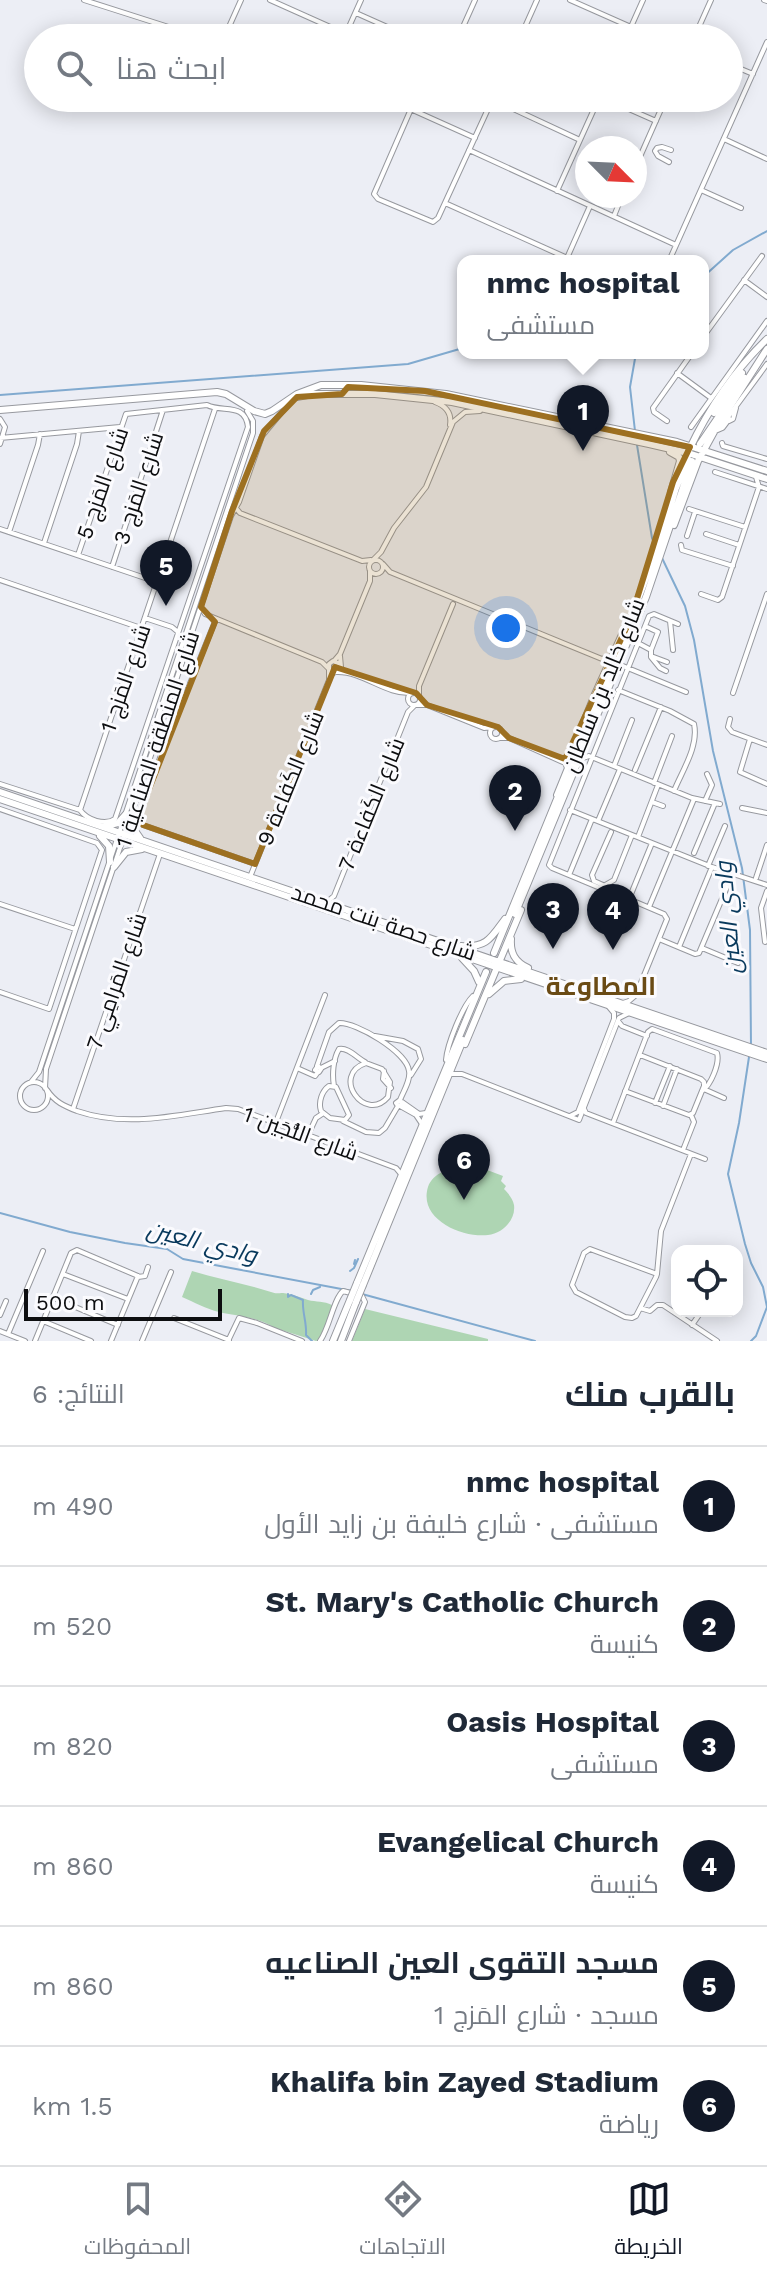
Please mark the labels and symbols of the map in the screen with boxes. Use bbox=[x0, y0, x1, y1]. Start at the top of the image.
north arrow bbox=[575, 136, 647, 208]
pin: 1 bbox=[557, 385, 609, 451]
street label: شارع المَزج 5 bbox=[72, 424, 135, 543]
street label: شارع المَزج 3 bbox=[109, 429, 170, 548]
pin: 5 bbox=[140, 540, 192, 606]
street label: شارع خالِد بن سلطان bbox=[557, 595, 652, 777]
your location bbox=[486, 608, 526, 648]
street label: شارع المَزج 1 bbox=[95, 621, 157, 736]
street label: شارع المنطقة الصناعية 1 bbox=[111, 628, 206, 851]
street label: شارع الكَفاءة 9 bbox=[252, 707, 331, 850]
street label: شارع الكَفاءة 7 bbox=[333, 734, 411, 875]
pin: 2 bbox=[489, 765, 541, 831]
water label: وادي العين bbox=[709, 858, 752, 975]
street label: شارع حصة بنت محمد bbox=[288, 879, 479, 968]
pin: 3 bbox=[527, 883, 579, 949]
pin: 4 bbox=[587, 884, 639, 950]
street label: شارع المَرامِي 7 bbox=[81, 910, 155, 1054]
district label: المطاوعة bbox=[546, 971, 656, 1001]
street label: شارع اللُّجَين 1 bbox=[239, 1101, 362, 1168]
pin: 6 bbox=[438, 1134, 490, 1200]
water label: وادي العين bbox=[143, 1215, 262, 1275]
scale bar bbox=[24, 1285, 222, 1321]

